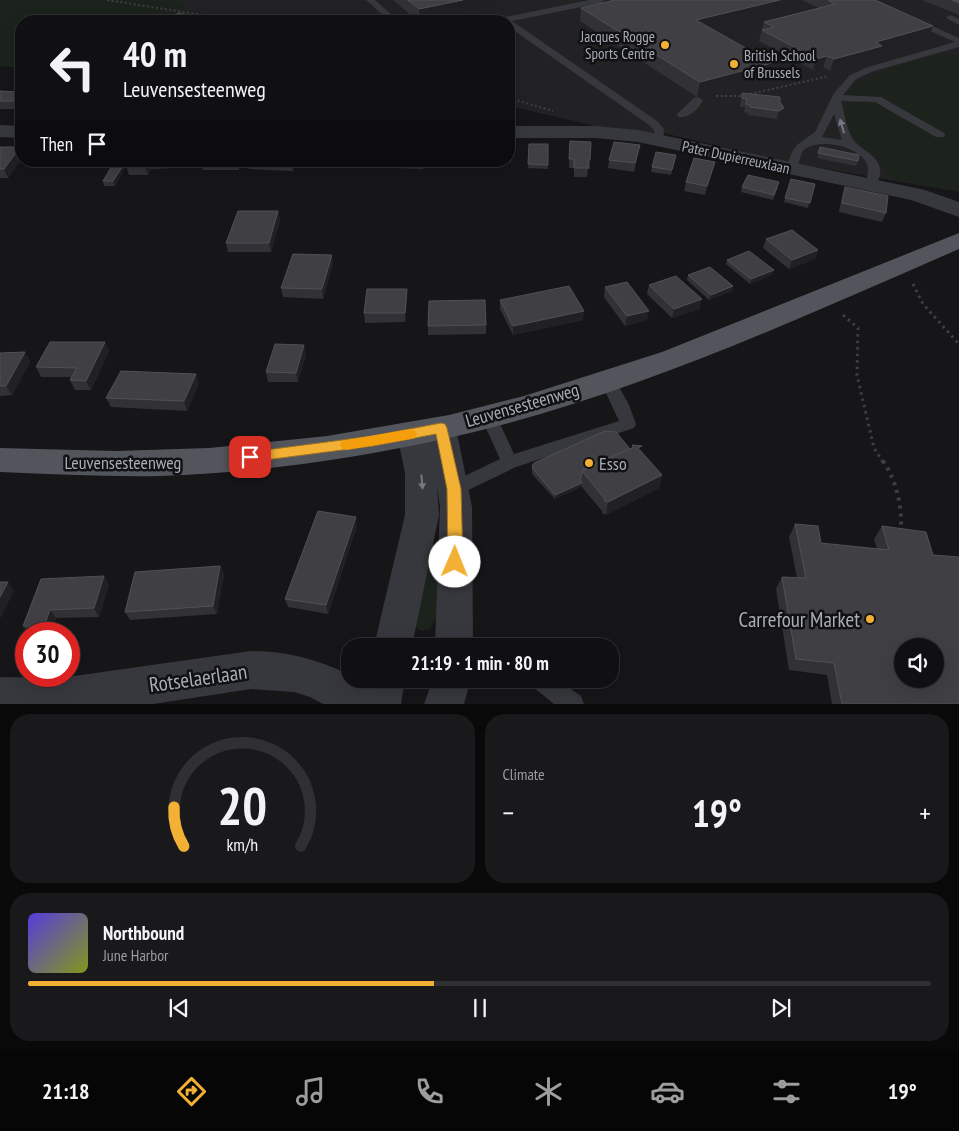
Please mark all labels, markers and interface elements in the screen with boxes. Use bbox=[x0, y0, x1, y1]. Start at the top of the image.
place label: Jacques Rogge Sports Centre bbox=[580, 27, 655, 63]
text: 40 m bbox=[123, 31, 187, 77]
icon: left bbox=[40, 35, 105, 100]
marker: Jacques Rogge Sports Centre bbox=[659, 39, 671, 51]
place label: British School of Brussels bbox=[744, 46, 816, 82]
marker: British School of Brussels bbox=[728, 58, 740, 70]
text: Leuvensesteenweg bbox=[123, 75, 266, 103]
one-way arrow bbox=[838, 118, 846, 133]
icon: arrive bbox=[83, 130, 111, 158]
text: Then bbox=[40, 132, 73, 156]
street label: Pater Dupierreuxlaan bbox=[681, 136, 791, 178]
street label: Leuvensesteenweg bbox=[463, 378, 581, 432]
pin bbox=[229, 436, 271, 478]
icon: arrive bbox=[236, 443, 264, 471]
street label: Leuvensesteenweg bbox=[65, 451, 181, 474]
place label: Esso bbox=[599, 452, 627, 475]
marker: Esso bbox=[583, 457, 595, 469]
one-way arrow bbox=[418, 474, 426, 490]
position arrow bbox=[428, 535, 480, 587]
place label: Carrefour Market bbox=[739, 606, 860, 633]
marker: Carrefour Market bbox=[864, 613, 876, 625]
speed limit sign: 30 bbox=[15, 622, 80, 687]
map controls bbox=[894, 638, 944, 688]
button: sound bbox=[894, 638, 944, 688]
text: 21:19 · 1 min · 80 m bbox=[411, 651, 549, 675]
street label: Rotselaerlaan bbox=[147, 658, 249, 698]
text: Climate bbox=[503, 764, 545, 784]
text: 20 bbox=[217, 772, 267, 839]
text: 19° bbox=[692, 788, 742, 837]
text: − bbox=[503, 794, 514, 831]
text: + bbox=[919, 794, 931, 831]
text: km/h bbox=[226, 833, 258, 856]
text: Northbound bbox=[103, 921, 184, 945]
text: June Harbor bbox=[103, 945, 168, 965]
icon: previous bbox=[165, 994, 193, 1022]
icon: pause bbox=[466, 994, 494, 1022]
icon: next bbox=[767, 994, 795, 1022]
icon: directions bbox=[174, 1074, 209, 1109]
icon: music bbox=[293, 1074, 328, 1109]
icon: phone bbox=[412, 1074, 447, 1109]
icon: climate bbox=[531, 1074, 566, 1109]
icon: car bbox=[650, 1074, 685, 1109]
icon: filters bbox=[769, 1074, 804, 1109]
text: 21:18 bbox=[42, 1077, 90, 1105]
text: 19° bbox=[888, 1077, 917, 1105]

